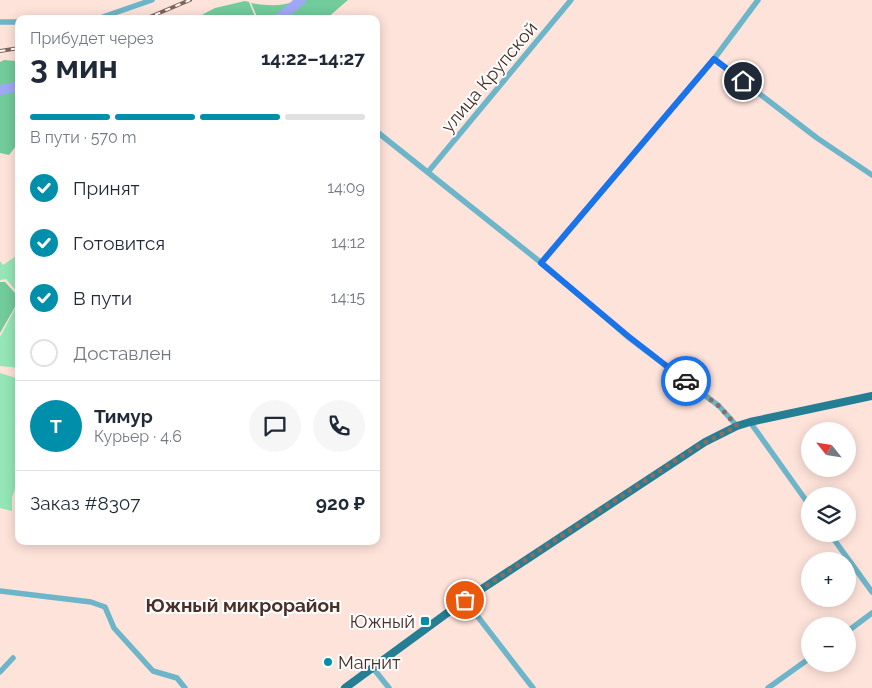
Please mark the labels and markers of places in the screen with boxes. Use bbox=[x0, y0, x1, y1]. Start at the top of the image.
pin bbox=[722, 60, 764, 102]
pin bbox=[444, 579, 486, 621]
place label: Южный bbox=[350, 611, 415, 632]
marker: Южный bbox=[419, 615, 431, 627]
place label: Магнит bbox=[338, 652, 401, 673]
marker: Магнит bbox=[322, 656, 334, 668]

